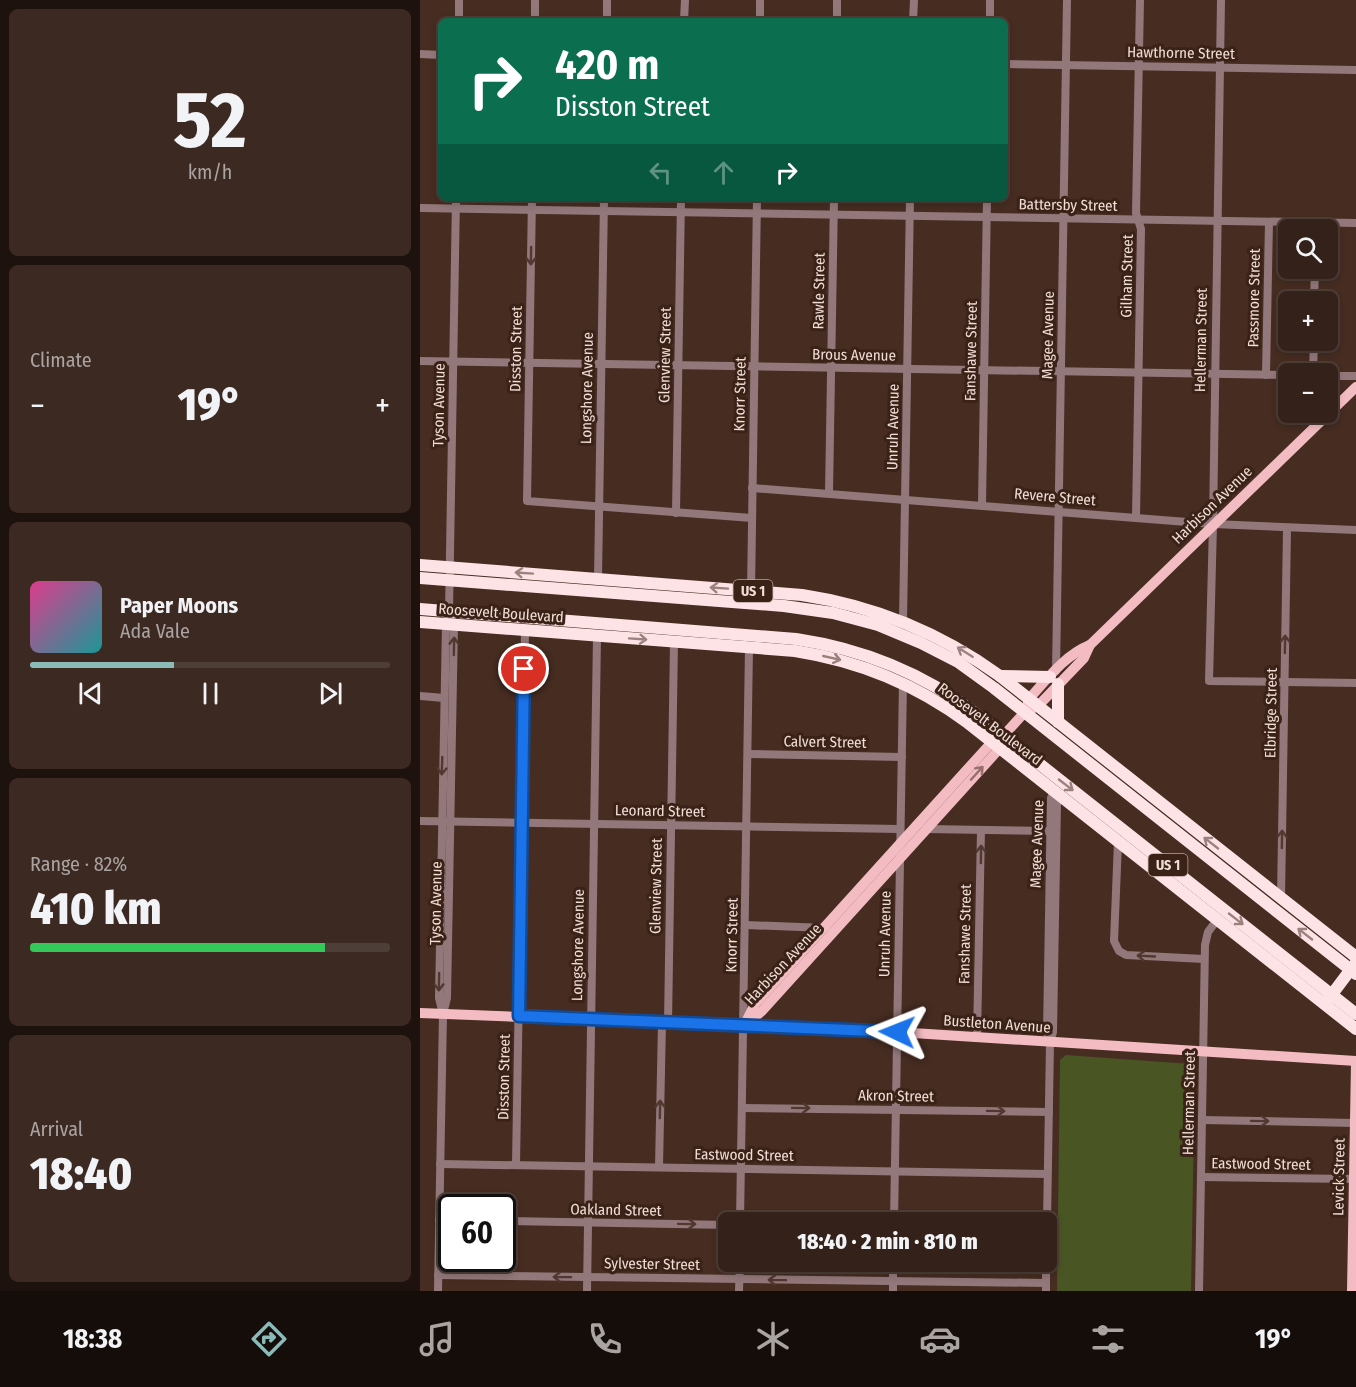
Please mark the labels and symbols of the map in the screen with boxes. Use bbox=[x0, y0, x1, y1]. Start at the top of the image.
street label: Hawthorne Street bbox=[1127, 43, 1235, 63]
street label: Battersby Street bbox=[1018, 195, 1118, 215]
street label: Gilham Street bbox=[1117, 234, 1137, 318]
one-way arrow bbox=[525, 246, 537, 266]
street label: Passmore Street bbox=[1244, 248, 1264, 348]
street label: Rawle Street bbox=[809, 252, 829, 330]
street label: Hellerman Street bbox=[1191, 288, 1211, 392]
street label: Magee Avenue bbox=[1038, 291, 1058, 379]
street label: Fanshawe Street bbox=[961, 301, 981, 401]
street label: Disston Street bbox=[506, 306, 526, 392]
street label: Glenview Street bbox=[655, 307, 675, 403]
street label: Longshore Avenue bbox=[577, 332, 597, 444]
street label: Brous Avenue bbox=[812, 345, 896, 365]
street label: Knorr Street bbox=[730, 356, 750, 431]
street label: Tyson Avenue bbox=[429, 363, 449, 447]
street label: Unruh Avenue bbox=[883, 384, 903, 470]
street label: Harbison Avenue bbox=[1168, 462, 1256, 548]
street label: Revere Street bbox=[1013, 484, 1097, 510]
one-way arrow bbox=[515, 567, 535, 578]
road number: US 1 bbox=[734, 580, 772, 602]
one-way arrow bbox=[709, 582, 729, 593]
street label: Roosevelt Boulevard bbox=[438, 600, 564, 626]
one-way arrow bbox=[628, 634, 648, 645]
one-way arrow bbox=[1279, 635, 1291, 655]
one-way arrow bbox=[448, 636, 460, 656]
pin bbox=[498, 643, 549, 694]
one-way arrow bbox=[957, 646, 974, 658]
one-way arrow bbox=[822, 653, 841, 664]
street label: Elbridge Street bbox=[1261, 667, 1281, 758]
street label: Roosevelt Boulevard bbox=[934, 679, 1046, 769]
street label: Calvert Street bbox=[783, 732, 867, 752]
one-way arrow bbox=[437, 756, 448, 776]
one-way arrow bbox=[970, 766, 984, 781]
one-way arrow bbox=[1058, 778, 1074, 791]
street label: Magee Avenue bbox=[1026, 800, 1048, 888]
street label: Leonard Street bbox=[615, 801, 705, 821]
one-way arrow bbox=[1276, 830, 1288, 850]
one-way arrow bbox=[1203, 836, 1219, 849]
street label: Glenview Street bbox=[646, 838, 666, 934]
one-way arrow bbox=[975, 844, 987, 864]
road number: US 1 bbox=[1148, 854, 1188, 876]
street label: Tyson Avenue bbox=[426, 861, 446, 945]
street label: Fanshawe Street bbox=[955, 884, 975, 984]
street label: Longshore Avenue bbox=[568, 889, 588, 1001]
street label: Unruh Avenue bbox=[875, 891, 895, 977]
street label: Knorr Street bbox=[722, 897, 742, 972]
one-way arrow bbox=[1228, 912, 1244, 925]
street label: Harbison Avenue bbox=[741, 920, 825, 1008]
one-way arrow bbox=[1298, 927, 1314, 940]
one-way arrow bbox=[1136, 950, 1156, 961]
one-way arrow bbox=[433, 972, 445, 992]
position arrow bbox=[865, 1000, 929, 1064]
street label: Bustleton Avenue bbox=[943, 1011, 1051, 1037]
street label: Disston Street bbox=[494, 1034, 514, 1120]
street label: Hellerman Street bbox=[1179, 1051, 1199, 1155]
street label: Akron Street bbox=[858, 1086, 934, 1106]
one-way arrow bbox=[654, 1099, 666, 1119]
one-way arrow bbox=[790, 1102, 810, 1114]
one-way arrow bbox=[985, 1105, 1005, 1117]
one-way arrow bbox=[1250, 1115, 1270, 1127]
street label: Levick Street bbox=[1329, 1138, 1349, 1216]
street label: Eastwood Street bbox=[694, 1145, 794, 1165]
street label: Eastwood Street bbox=[1211, 1154, 1311, 1174]
speed limit sign: 60 bbox=[438, 1194, 516, 1272]
street label: Oakland Street bbox=[570, 1200, 662, 1220]
one-way arrow bbox=[676, 1218, 696, 1230]
street label: Sylvester Street bbox=[604, 1254, 700, 1274]
one-way arrow bbox=[552, 1271, 572, 1282]
one-way arrow bbox=[768, 1274, 788, 1286]

